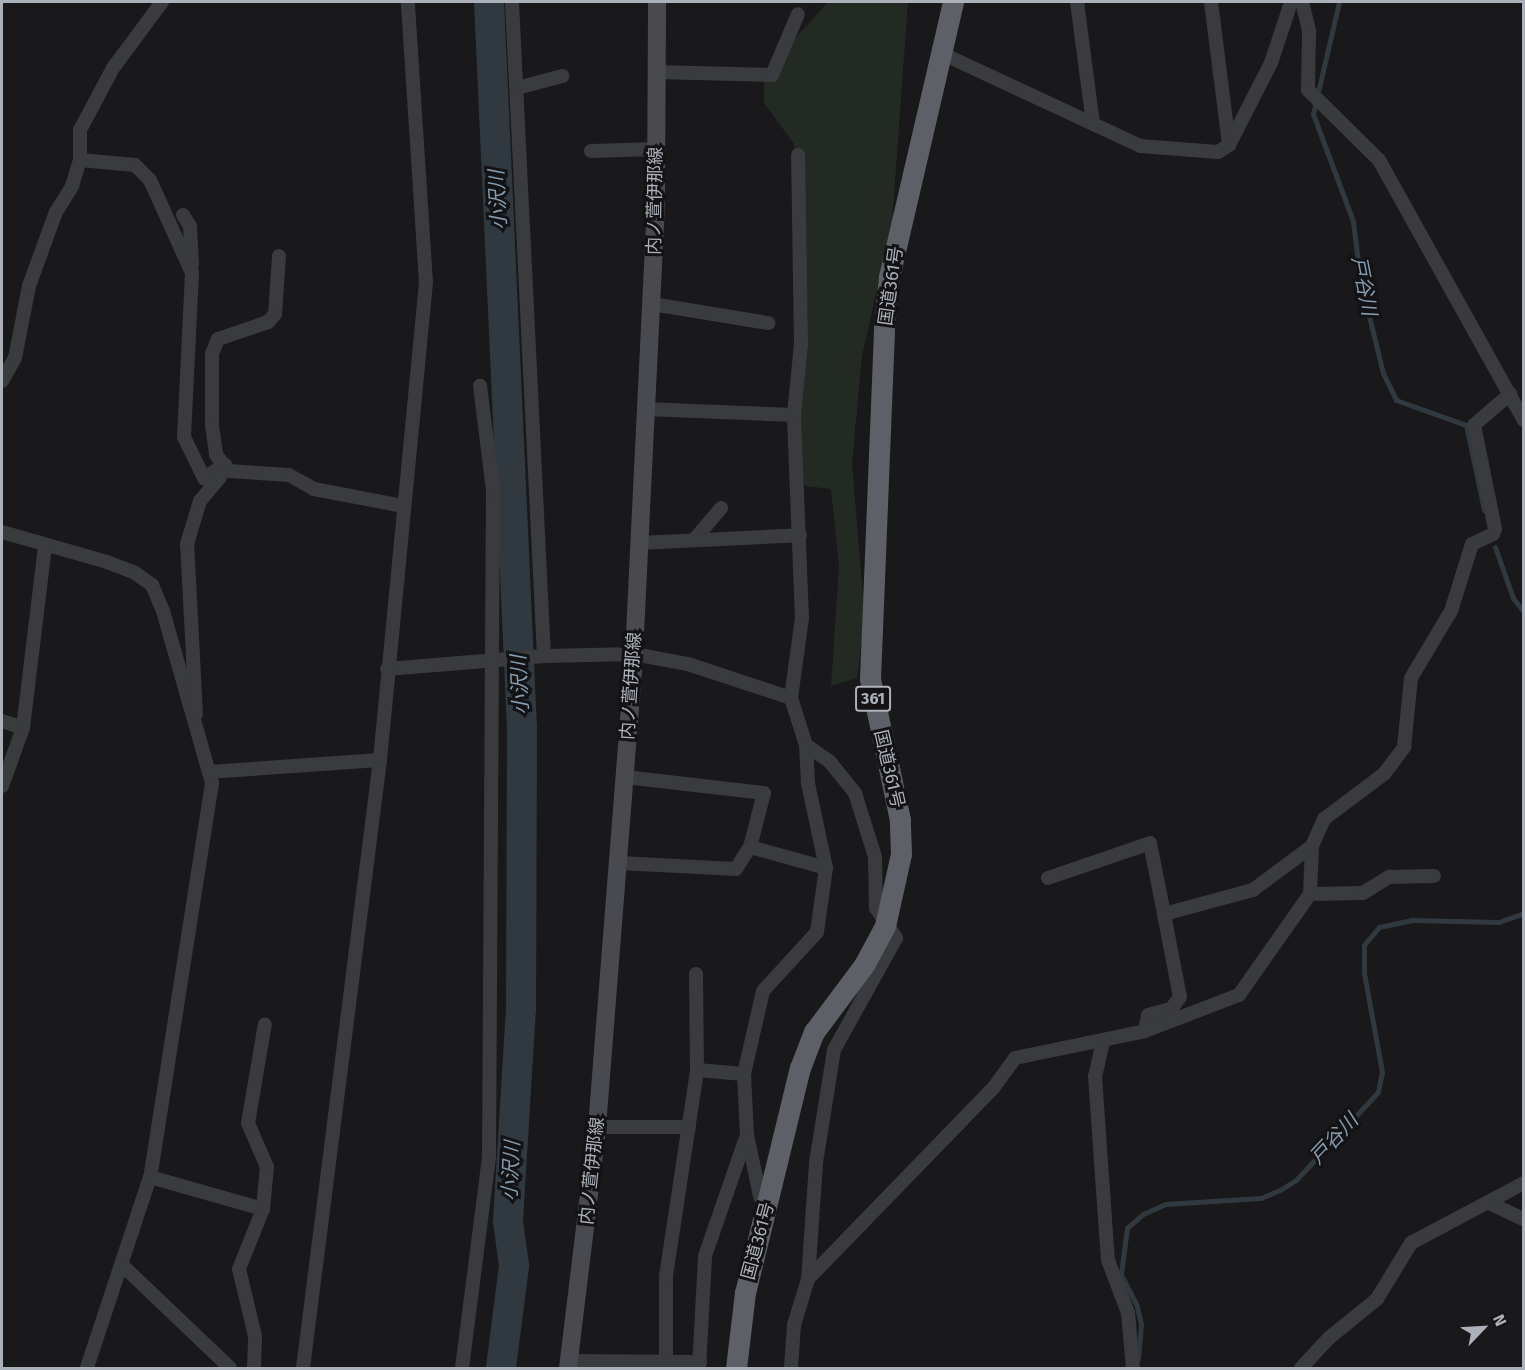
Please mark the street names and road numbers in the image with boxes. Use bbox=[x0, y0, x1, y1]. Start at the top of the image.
street label: 内ノ萱伊那線 bbox=[643, 147, 667, 255]
street label: 国道361号 bbox=[875, 245, 907, 327]
street label: 内ノ萱伊那線 bbox=[616, 631, 646, 741]
road number: 361 bbox=[855, 686, 891, 712]
street label: 国道361号 bbox=[870, 728, 908, 810]
street label: 内ノ萱伊那線 bbox=[576, 1116, 608, 1226]
street label: 国道361号 bbox=[737, 1200, 779, 1282]

